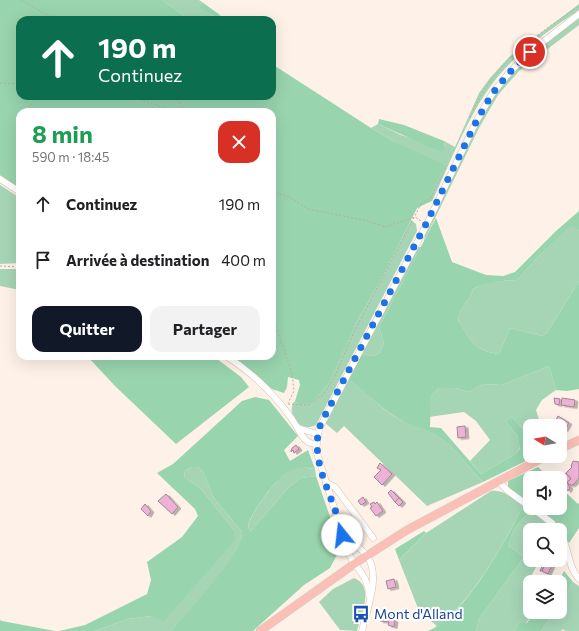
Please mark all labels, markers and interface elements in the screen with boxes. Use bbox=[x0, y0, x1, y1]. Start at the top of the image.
text: 190 m bbox=[98, 30, 176, 64]
icon: ahead bbox=[32, 32, 84, 84]
pin bbox=[513, 35, 547, 69]
icon: arrive bbox=[519, 41, 541, 63]
text: Continuez bbox=[98, 64, 182, 86]
text: 8 min bbox=[32, 119, 93, 148]
button: close bbox=[218, 121, 260, 163]
text: 590 m · 18:45 bbox=[32, 149, 110, 165]
icon: ahead bbox=[32, 193, 54, 215]
text: Continuez bbox=[66, 195, 137, 213]
text: 190 m bbox=[219, 195, 260, 213]
icon: arrive bbox=[32, 249, 54, 271]
text: Arrivée à destination bbox=[66, 251, 209, 269]
text: 400 m bbox=[221, 251, 266, 269]
button: Quitter bbox=[32, 306, 142, 352]
button: Partager bbox=[150, 306, 260, 352]
north arrow bbox=[523, 419, 567, 463]
map controls bbox=[523, 419, 567, 619]
button: sound bbox=[523, 471, 567, 515]
position arrow bbox=[321, 514, 363, 556]
button: search bbox=[523, 523, 567, 567]
button: layers bbox=[523, 575, 567, 619]
bus stop icon: Mont d'Alland bbox=[351, 604, 371, 624]
place label: Mont d'Alland bbox=[374, 605, 463, 622]

